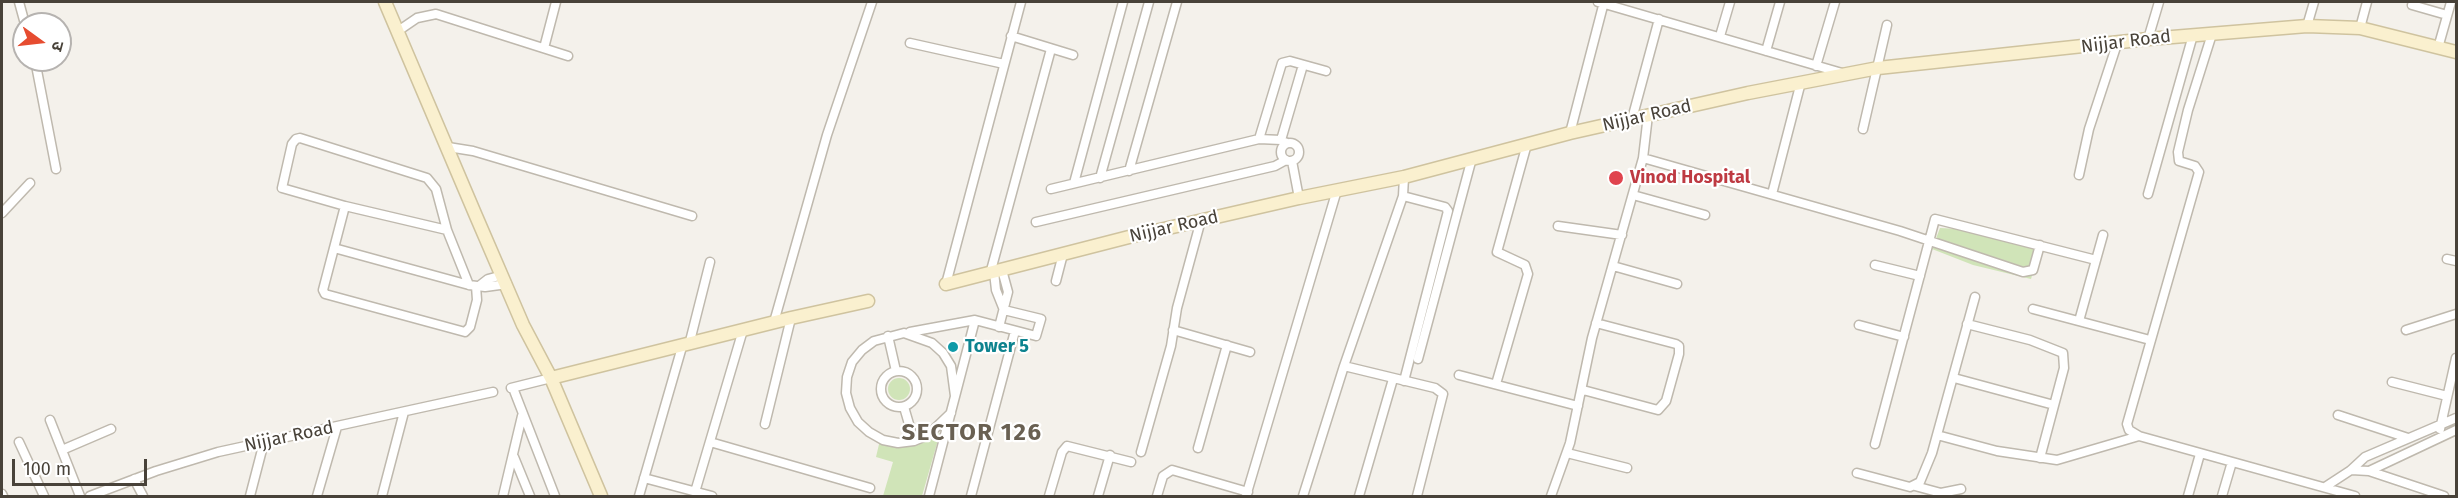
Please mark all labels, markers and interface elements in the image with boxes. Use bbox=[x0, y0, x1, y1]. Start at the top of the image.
north arrow bbox=[12, 12, 72, 72]
street label: Nijjar Road bbox=[2080, 26, 2172, 58]
text: उ bbox=[48, 39, 68, 53]
street label: Nijjar Road bbox=[1600, 95, 1694, 137]
place label: Vinod Hospital bbox=[1630, 167, 1750, 189]
marker: Vinod Hospital bbox=[1607, 169, 1625, 187]
street label: Nijjar Road bbox=[1127, 206, 1221, 248]
place label: Tower 5 bbox=[965, 336, 1029, 358]
marker: Tower 5 bbox=[946, 340, 960, 354]
street label: Nijjar Road bbox=[243, 417, 335, 457]
district label: SECTOR 126 bbox=[902, 419, 1042, 447]
scale bar bbox=[15, 447, 150, 485]
text: 100 m bbox=[23, 458, 71, 480]

